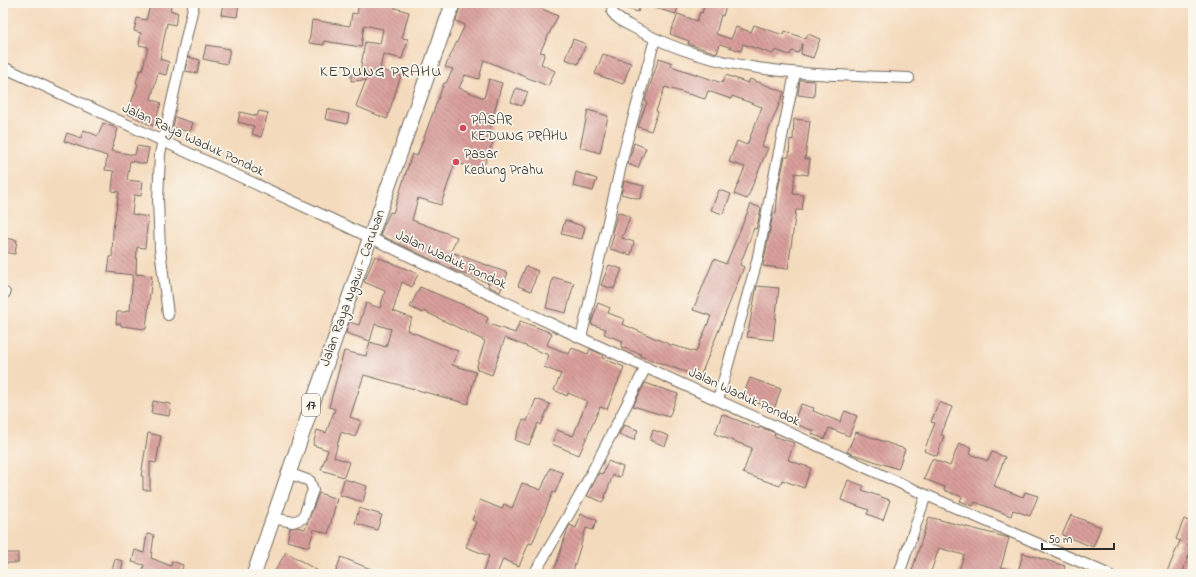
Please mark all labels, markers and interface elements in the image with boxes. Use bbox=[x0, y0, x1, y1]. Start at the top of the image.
district label: KEDUNG PRAHU bbox=[320, 60, 442, 84]
street label: Jalan Raya Waduk Pondok bbox=[118, 98, 268, 184]
place label: PASAR KEDUNG PRAHU bbox=[471, 110, 568, 147]
marker: PASAR KEDUNG PRAHU bbox=[458, 123, 468, 133]
place label: Pasar Kedung Prahu bbox=[464, 144, 543, 182]
marker: Pasar Kedung Prahu bbox=[451, 157, 461, 167]
street label: Jalan Raya Ngawi - Caruban bbox=[315, 207, 392, 370]
street label: Jalan Waduk Pondok bbox=[392, 225, 511, 295]
street label: Jalan Waduk Pondok bbox=[685, 362, 804, 432]
road number: 17 bbox=[302, 394, 320, 416]
scale bar bbox=[1042, 525, 1114, 551]
text: 50 m bbox=[1048, 531, 1072, 549]

